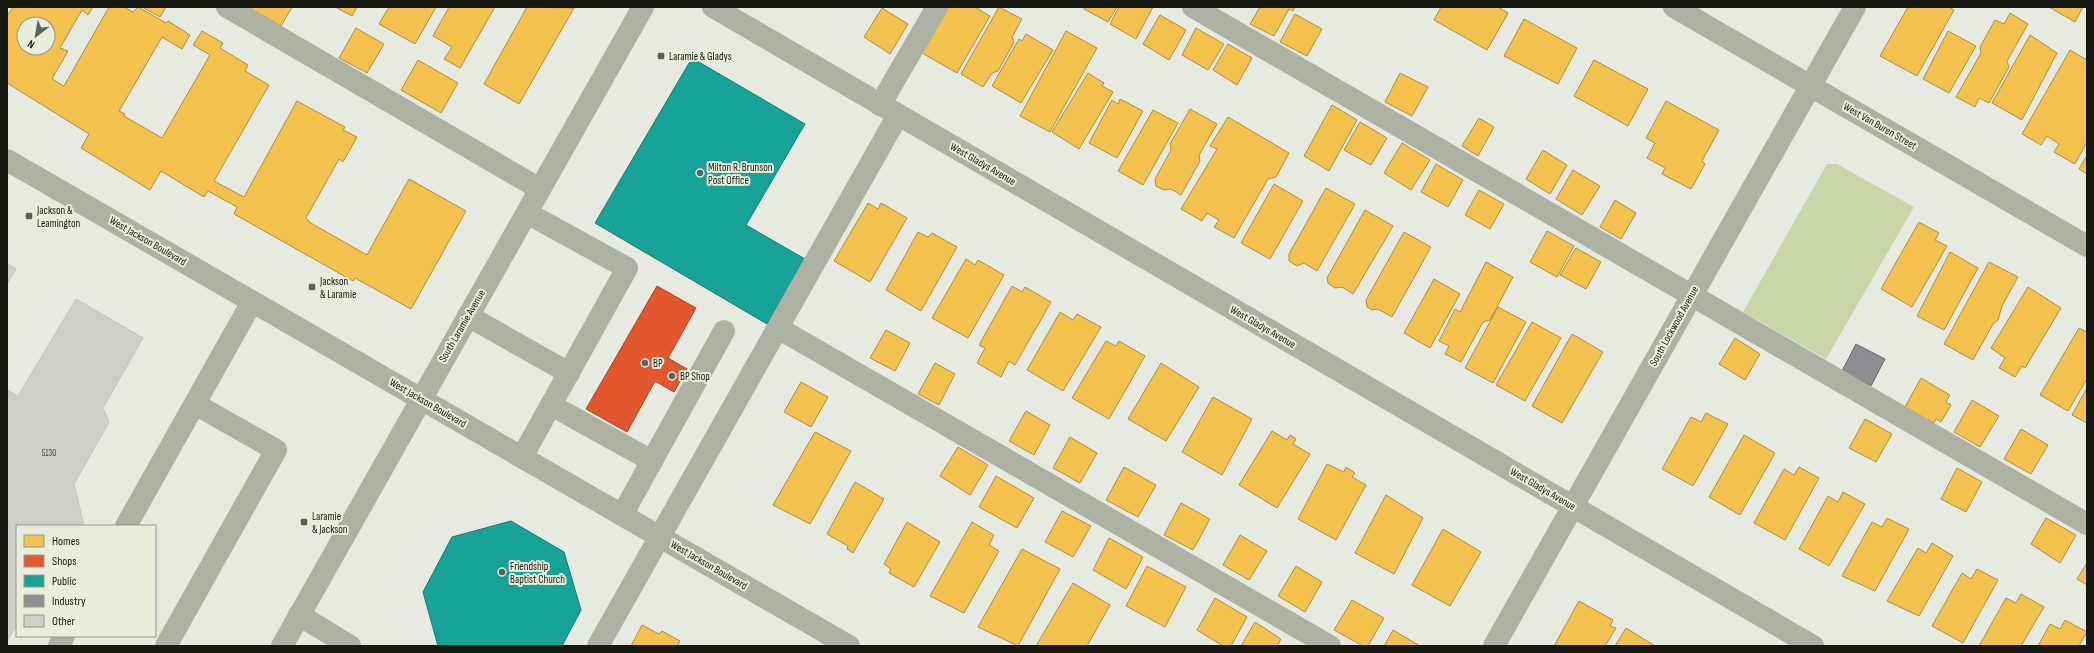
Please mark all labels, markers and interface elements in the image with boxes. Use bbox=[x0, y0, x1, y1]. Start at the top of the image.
north arrow bbox=[16, 16, 56, 56]
text: N bbox=[25, 37, 37, 51]
place label: Laramie & Gladys bbox=[669, 50, 732, 63]
marker: Laramie & Gladys bbox=[656, 51, 666, 61]
street label: West Van Buren Street bbox=[1841, 100, 1919, 153]
street label: West Gladys Avenue bbox=[948, 140, 1018, 188]
place label: Milton R. Brunson Post Office bbox=[708, 161, 773, 187]
marker: Milton R. Brunson Post Office bbox=[695, 168, 705, 178]
place label: Jackson & Leamington bbox=[36, 204, 81, 230]
marker: Jackson & Leamington bbox=[24, 211, 34, 221]
street label: West Jackson Boulevard bbox=[107, 214, 189, 269]
place label: Jackson & Laramie bbox=[319, 275, 356, 301]
marker: Jackson & Laramie bbox=[307, 282, 317, 292]
street label: South Lockwood Avenue bbox=[1647, 284, 1701, 368]
street label: South Laramie Avenue bbox=[436, 288, 488, 364]
street label: West Gladys Avenue bbox=[1228, 303, 1298, 351]
place label: BP bbox=[653, 357, 663, 370]
marker: BP bbox=[640, 358, 650, 368]
place label: BP Shop bbox=[680, 370, 710, 383]
marker: BP Shop bbox=[667, 371, 677, 381]
street label: West Jackson Boulevard bbox=[387, 376, 469, 431]
house number: 5130 bbox=[42, 448, 56, 459]
street label: West Gladys Avenue bbox=[1508, 465, 1578, 513]
place label: Laramie & Jackson bbox=[312, 510, 348, 536]
marker: Laramie & Jackson bbox=[299, 517, 309, 527]
legend bbox=[16, 525, 156, 637]
text: Homes bbox=[52, 534, 80, 549]
street label: West Jackson Boulevard bbox=[668, 538, 750, 593]
text: Shops bbox=[52, 554, 77, 569]
place label: Friendship Baptist Church bbox=[510, 560, 565, 586]
marker: Friendship Baptist Church bbox=[497, 567, 507, 577]
text: Public bbox=[52, 574, 77, 589]
text: Industry bbox=[52, 594, 86, 609]
text: Other bbox=[52, 614, 76, 629]

